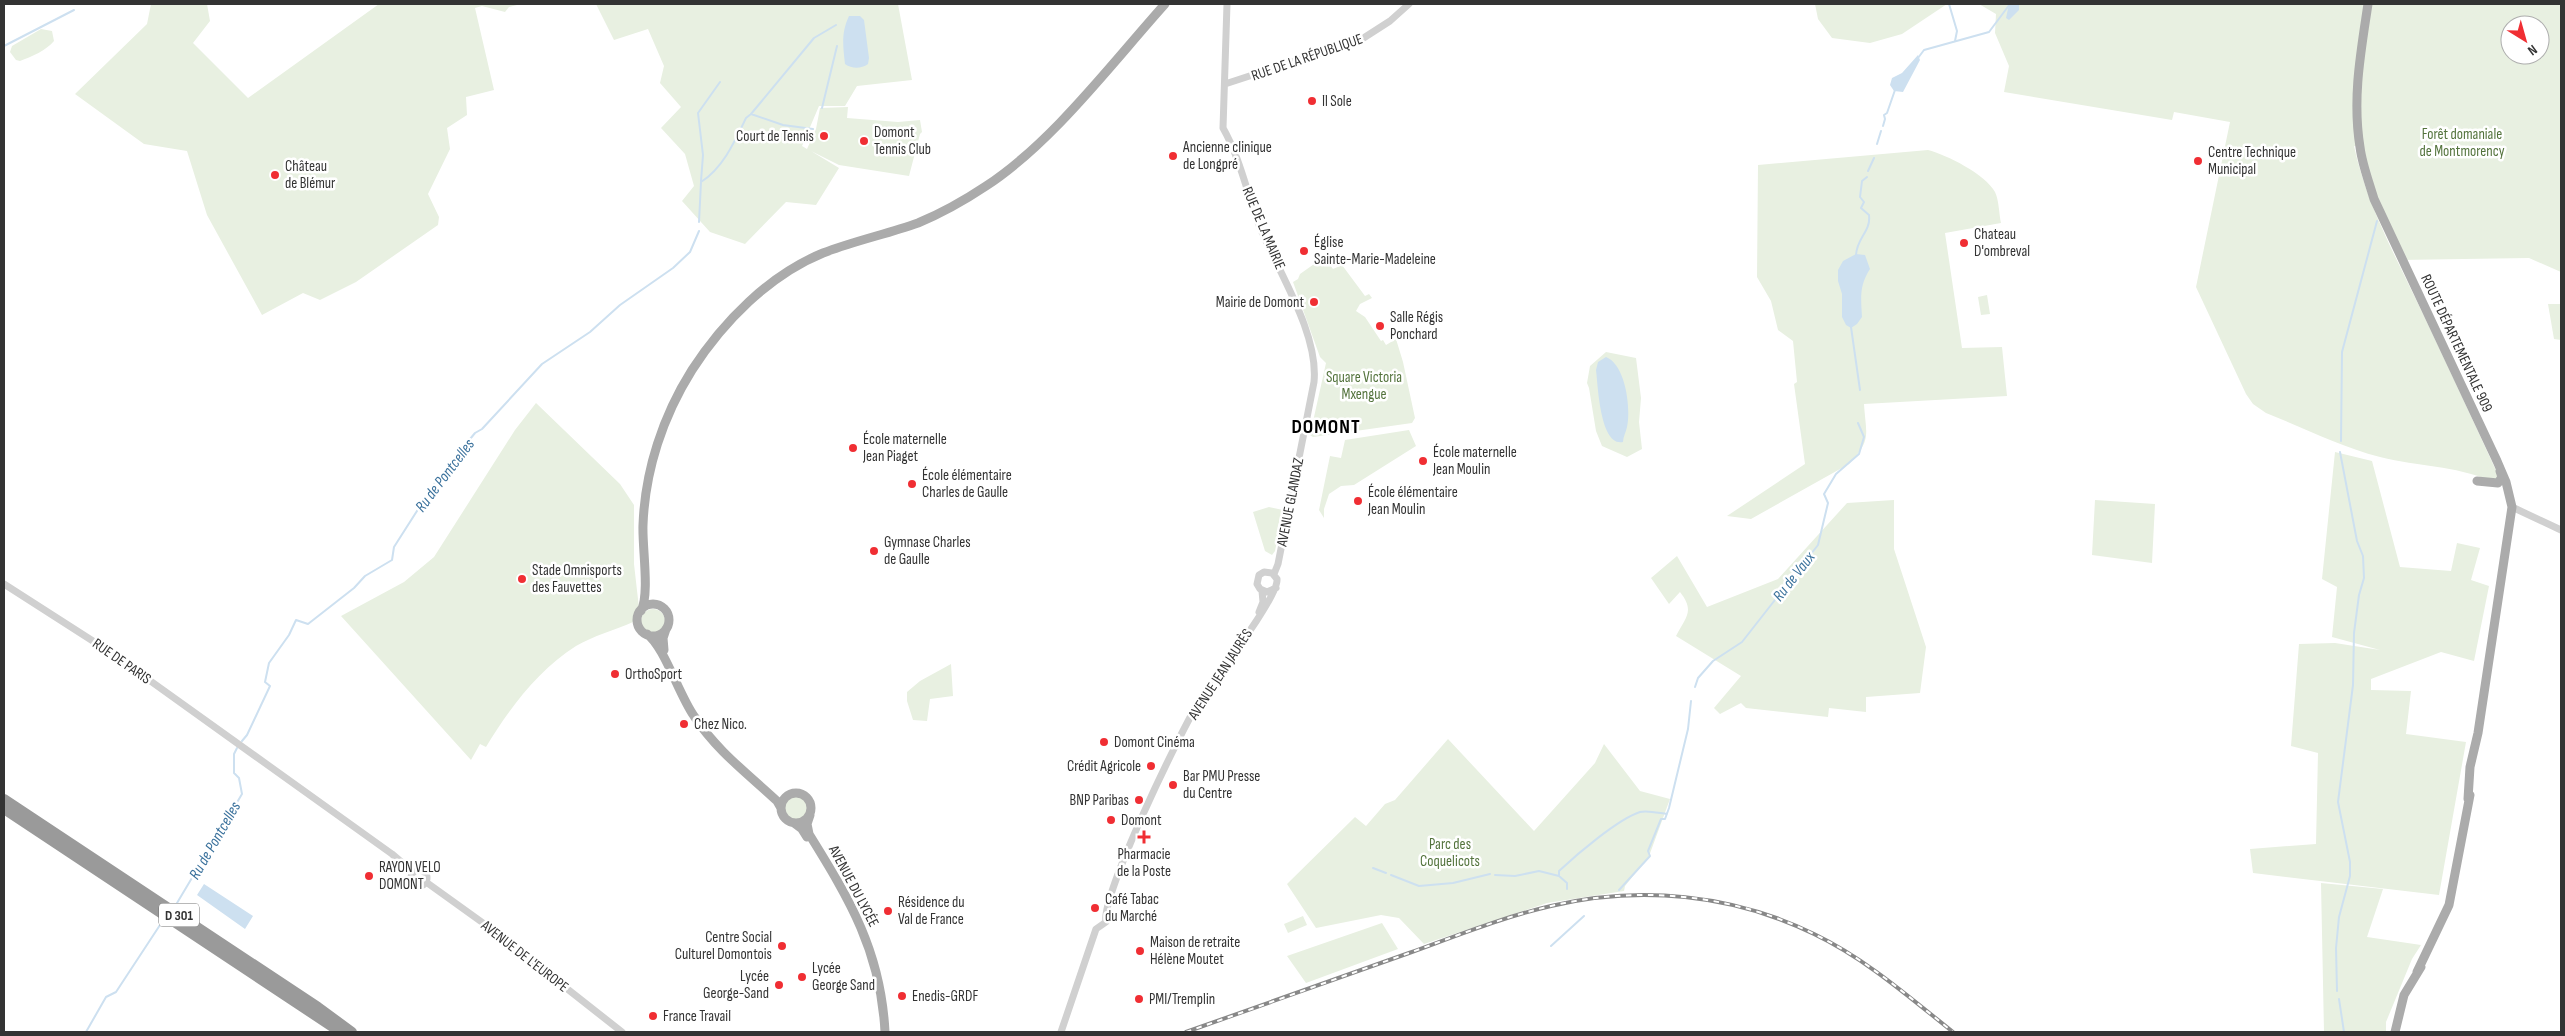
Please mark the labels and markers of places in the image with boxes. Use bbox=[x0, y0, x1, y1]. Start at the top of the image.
place label: Il Sole bbox=[1322, 92, 1352, 111]
marker: Il Sole bbox=[1306, 95, 1318, 107]
place label: Domont Tennis Club bbox=[874, 123, 931, 159]
place label: Court de Tennis bbox=[736, 127, 814, 146]
marker: Court de Tennis bbox=[818, 130, 830, 142]
marker: Domont Tennis Club bbox=[858, 135, 870, 147]
place label: Ancienne clinique de Longpré bbox=[1182, 138, 1272, 174]
place label: Centre Technique Municipal bbox=[2208, 143, 2296, 179]
marker: Ancienne clinique de Longpré bbox=[1167, 150, 1179, 162]
marker: Centre Technique Municipal bbox=[2192, 155, 2204, 167]
place label: Château de Blémur bbox=[285, 157, 336, 193]
marker: Château de Blémur bbox=[269, 169, 281, 181]
place label: Chateau D'ombreval bbox=[1974, 225, 2030, 261]
place label: Église Sainte-Marie-Madeleine bbox=[1314, 233, 1436, 269]
marker: Chateau D'ombreval bbox=[1958, 237, 1970, 249]
marker: Église Sainte-Marie-Madeleine bbox=[1298, 245, 1310, 257]
place label: Mairie de Domont bbox=[1216, 293, 1304, 312]
marker: Mairie de Domont bbox=[1308, 296, 1320, 308]
place label: Salle Régis Ponchard bbox=[1390, 308, 1443, 344]
marker: Salle Régis Ponchard bbox=[1374, 320, 1386, 332]
place label: École maternelle Jean Piaget bbox=[862, 430, 947, 466]
marker: École maternelle Jean Piaget bbox=[847, 442, 859, 454]
place label: École maternelle Jean Moulin bbox=[1432, 443, 1517, 479]
marker: École maternelle Jean Moulin bbox=[1417, 455, 1429, 467]
place label: École élémentaire Charles de Gaulle bbox=[922, 466, 1012, 502]
marker: École élémentaire Charles de Gaulle bbox=[906, 478, 918, 490]
place label: École élémentaire Jean Moulin bbox=[1367, 483, 1458, 519]
marker: École élémentaire Jean Moulin bbox=[1352, 495, 1364, 507]
place label: Gymnase Charles de Gaulle bbox=[884, 533, 971, 569]
marker: Gymnase Charles de Gaulle bbox=[868, 545, 880, 557]
place label: Stade Omnisports des Fauvettes bbox=[532, 561, 622, 597]
marker: Stade Omnisports des Fauvettes bbox=[516, 573, 528, 585]
place label: OrthoSport bbox=[625, 665, 682, 684]
marker: OrthoSport bbox=[609, 668, 621, 680]
place label: Chez Nico. bbox=[694, 715, 747, 734]
marker: Chez Nico. bbox=[678, 718, 690, 730]
place label: Domont Cinéma bbox=[1114, 733, 1195, 752]
marker: Domont Cinéma bbox=[1098, 736, 1110, 748]
place label: Crédit Agricole bbox=[1067, 757, 1141, 776]
marker: Crédit Agricole bbox=[1145, 760, 1157, 772]
place label: Bar PMU Presse du Centre bbox=[1183, 767, 1260, 803]
marker: Bar PMU Presse du Centre bbox=[1167, 779, 1179, 791]
place label: BNP Paribas bbox=[1070, 791, 1129, 810]
marker: BNP Paribas bbox=[1133, 794, 1145, 806]
place label: Domont bbox=[1121, 811, 1162, 830]
marker: Domont bbox=[1105, 814, 1117, 826]
marker: Pharmacie de la Poste bbox=[1138, 831, 1150, 843]
place label: Pharmacie de la Poste bbox=[1117, 845, 1171, 881]
place label: RAYON VELO DOMONT bbox=[379, 858, 441, 894]
marker: RAYON VELO DOMONT bbox=[363, 870, 375, 882]
place label: Café Tabac du Marché bbox=[1105, 890, 1159, 926]
place label: Résidence du Val de France bbox=[898, 893, 965, 929]
marker: Café Tabac du Marché bbox=[1089, 902, 1101, 914]
marker: Résidence du Val de France bbox=[882, 905, 894, 917]
place label: Centre Social Culturel Domontois bbox=[675, 928, 772, 964]
place label: Maison de retraite Hélène Moutet bbox=[1150, 933, 1240, 969]
marker: Centre Social Culturel Domontois bbox=[776, 940, 788, 952]
marker: Maison de retraite Hélène Moutet bbox=[1134, 945, 1146, 957]
place label: Lycée George Sand bbox=[812, 959, 875, 995]
place label: Lycée George-Sand bbox=[703, 967, 769, 1003]
marker: Lycée George Sand bbox=[796, 971, 808, 983]
marker: Lycée George-Sand bbox=[773, 979, 785, 991]
place label: Enedis-GRDF bbox=[912, 987, 978, 1006]
marker: Enedis-GRDF bbox=[896, 990, 908, 1002]
place label: PMI/Tremplin bbox=[1149, 990, 1215, 1009]
marker: PMI/Tremplin bbox=[1133, 993, 1145, 1005]
place label: France Travail bbox=[663, 1007, 731, 1026]
marker: France Travail bbox=[647, 1010, 659, 1022]

